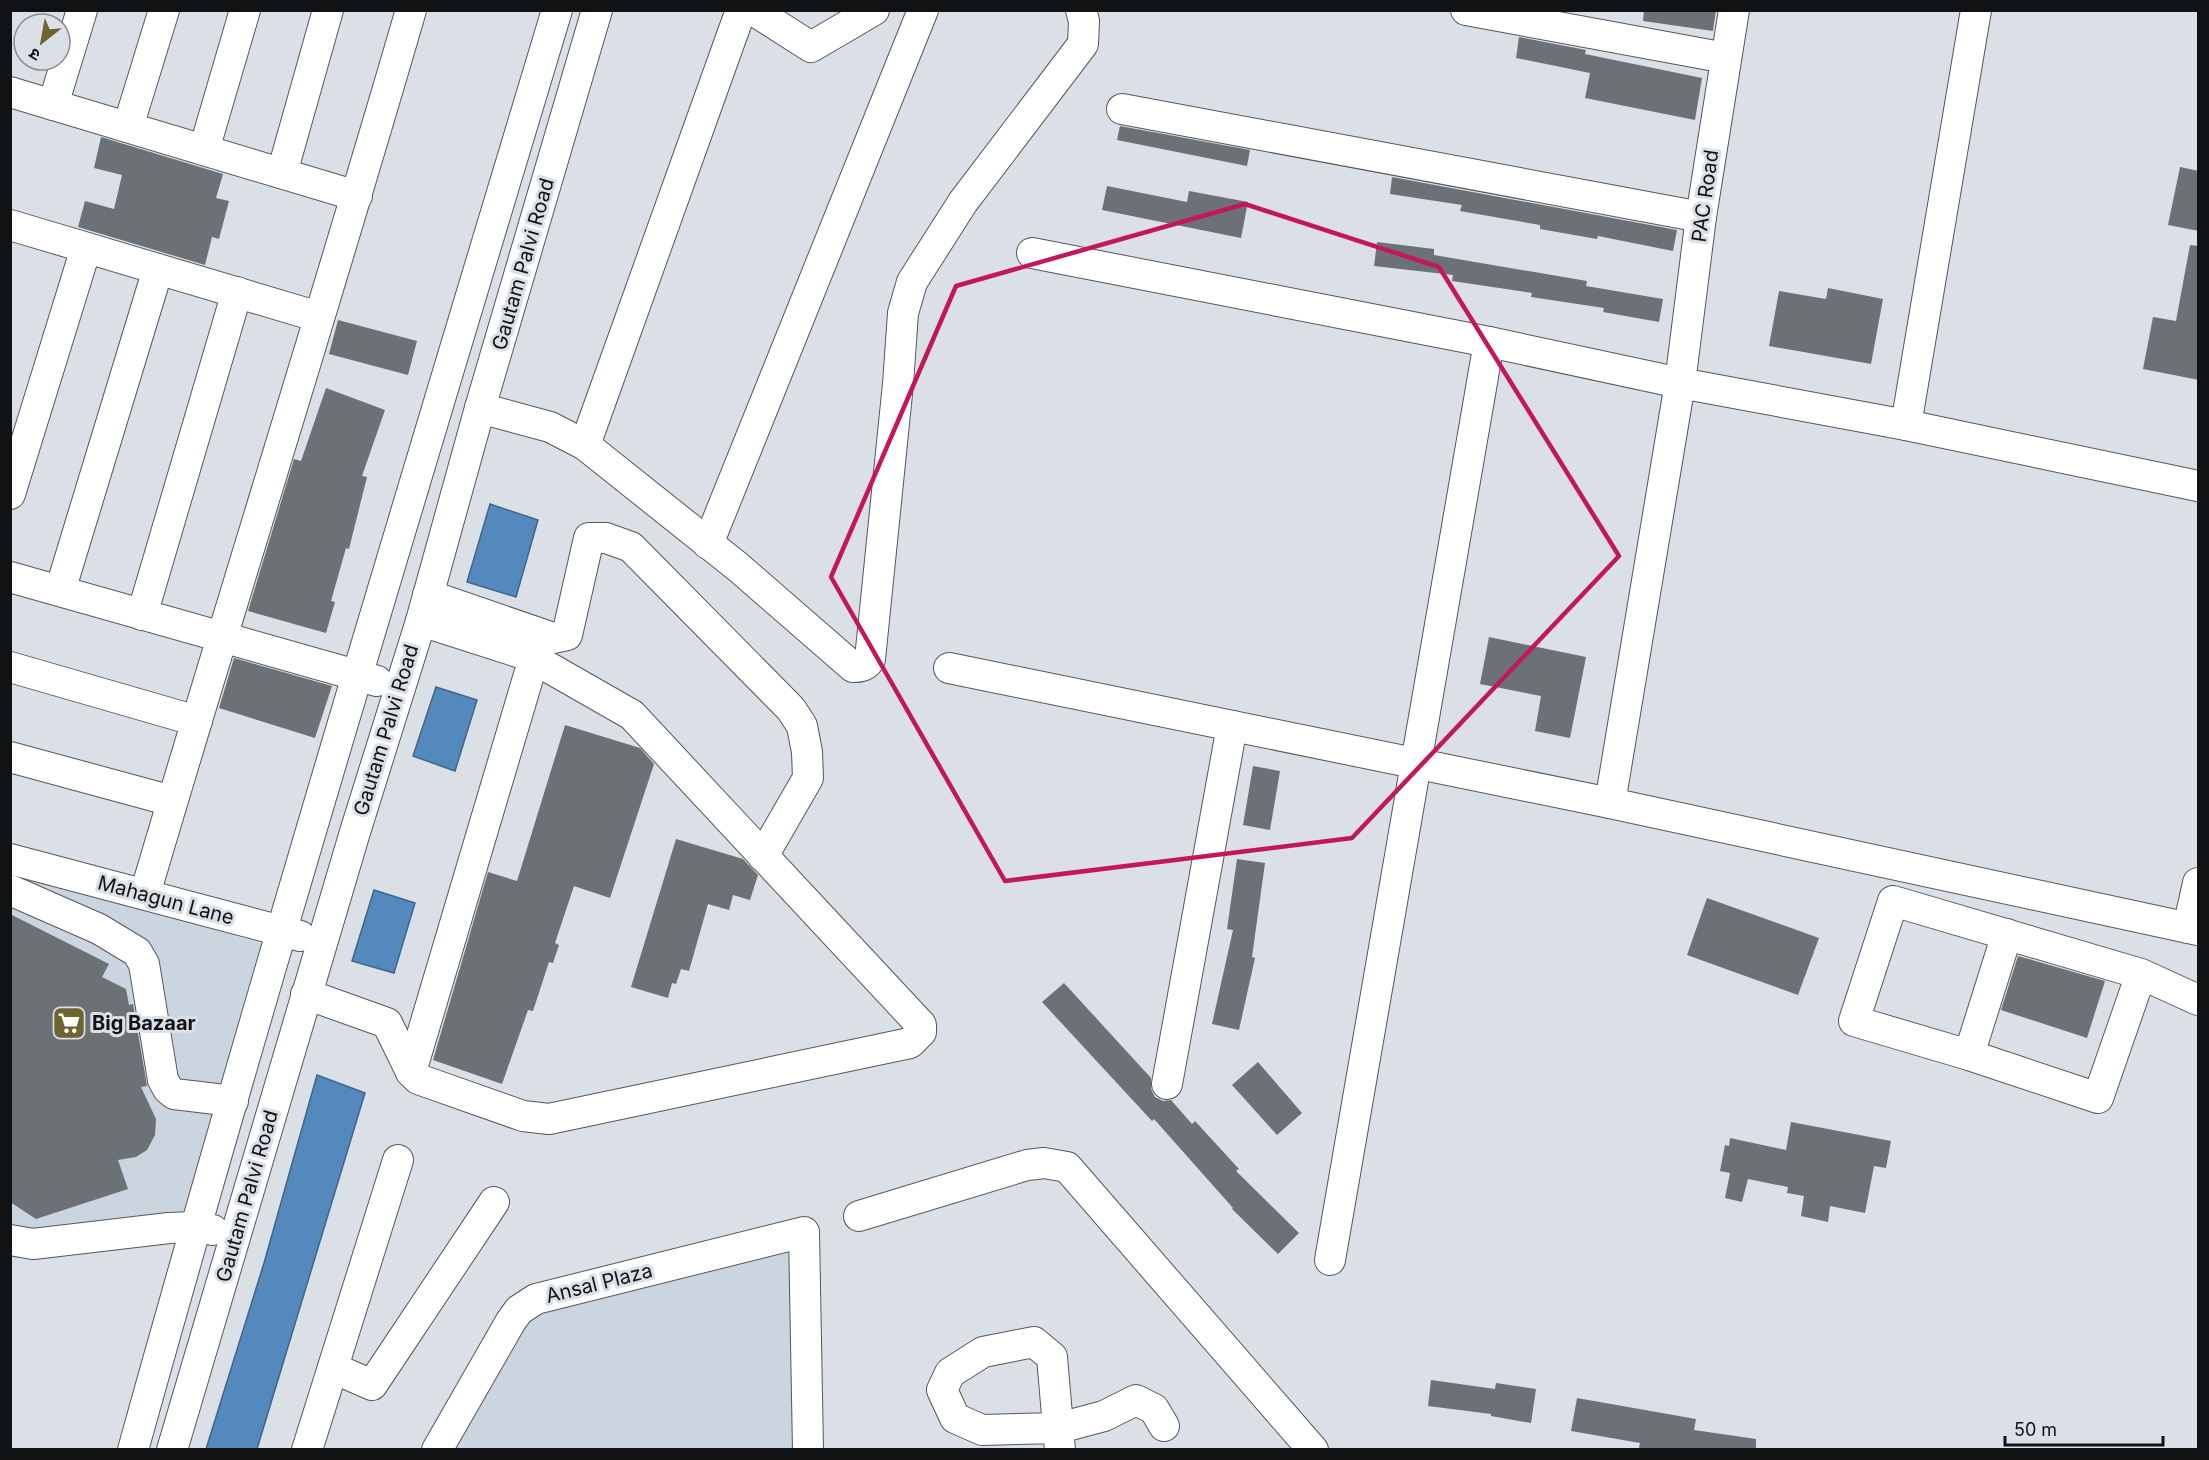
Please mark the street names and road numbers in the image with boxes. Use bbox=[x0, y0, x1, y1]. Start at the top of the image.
street label: PAC Road bbox=[1687, 148, 1723, 244]
street label: Gautam Palvi Road bbox=[487, 175, 559, 353]
street label: Gautam Palvi Road bbox=[349, 641, 423, 819]
street label: Mahagun Lane bbox=[95, 870, 237, 930]
street label: Gautam Palvi Road bbox=[211, 1107, 283, 1285]
street label: Ansal Plaza bbox=[543, 1258, 655, 1308]

